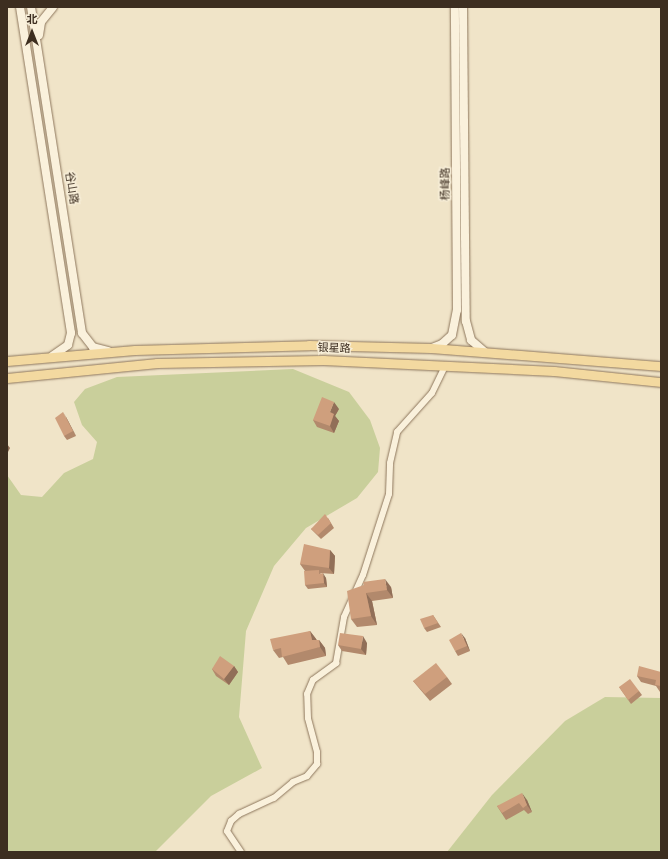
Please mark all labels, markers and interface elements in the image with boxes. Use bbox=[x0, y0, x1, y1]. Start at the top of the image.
north arrow bbox=[12, 12, 52, 52]
text: 北 bbox=[27, 13, 38, 26]
street label: 杨峰路 bbox=[439, 168, 453, 200]
street label: 谷山路 bbox=[62, 171, 80, 205]
street label: 银星路 bbox=[317, 342, 351, 356]

